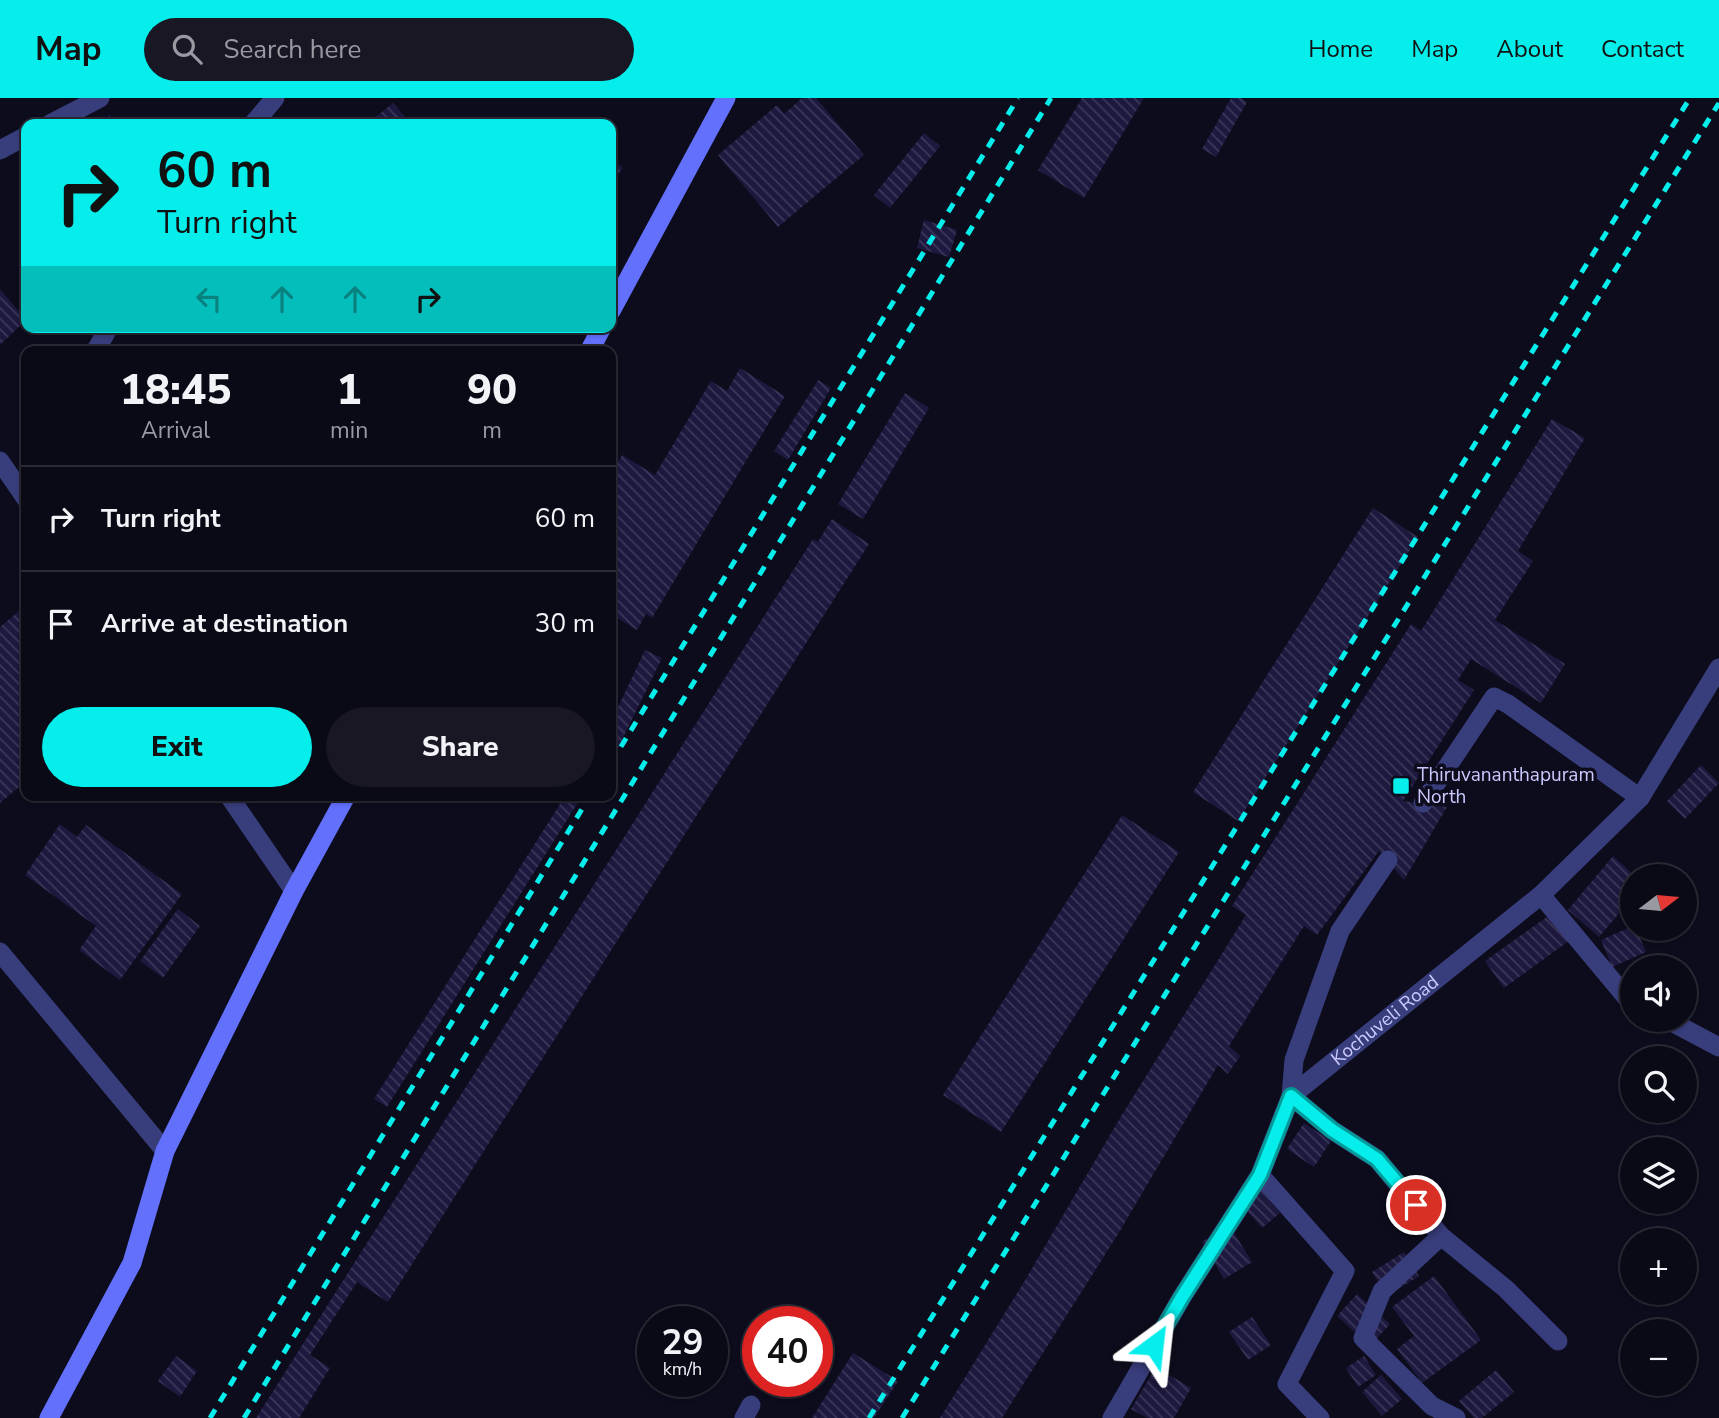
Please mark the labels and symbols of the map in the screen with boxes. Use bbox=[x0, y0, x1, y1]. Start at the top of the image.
place label: Thiruvananthapuram North bbox=[1417, 762, 1595, 810]
marker: Thiruvananthapuram North bbox=[1391, 776, 1411, 796]
north arrow bbox=[1620, 864, 1698, 942]
street label: Kochuveli Road bbox=[1326, 969, 1444, 1072]
pin bbox=[1386, 1175, 1446, 1235]
speed limit sign: 40 bbox=[742, 1306, 833, 1397]
position arrow bbox=[1117, 1308, 1191, 1382]

